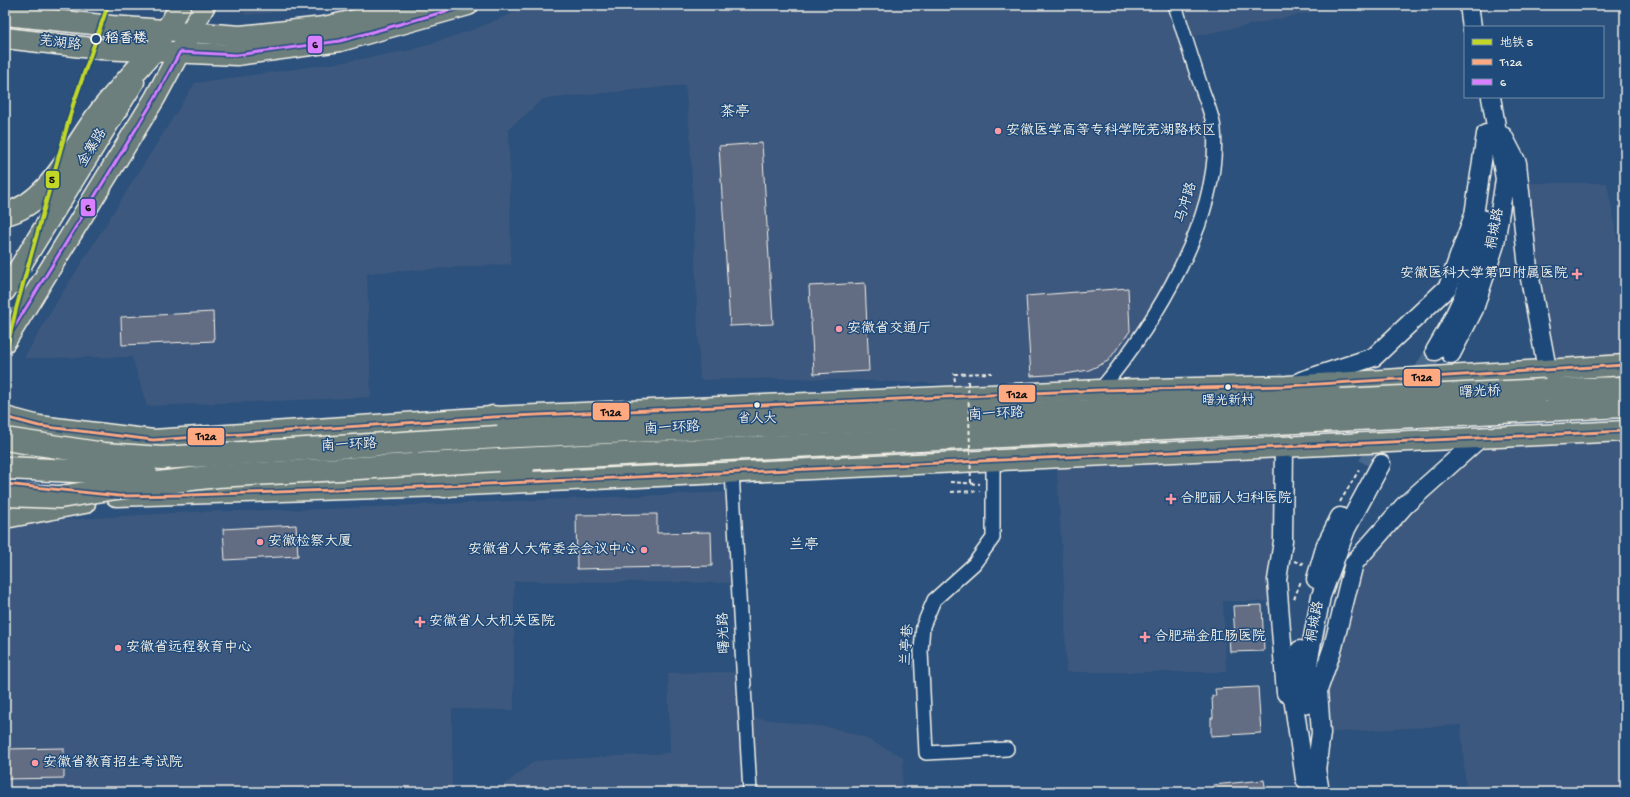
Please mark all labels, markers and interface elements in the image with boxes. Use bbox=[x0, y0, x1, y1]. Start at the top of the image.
legend bbox=[1464, 26, 1604, 98]
place label: 稻香楼 bbox=[105, 30, 147, 48]
street label: 芜湖路 bbox=[38, 32, 82, 55]
marker: 稻香楼 bbox=[90, 33, 102, 45]
line badge: 6 bbox=[307, 35, 323, 54]
text: 地铁 5 bbox=[1500, 36, 1533, 51]
text: 6 bbox=[312, 40, 318, 52]
text: T12a bbox=[1499, 57, 1522, 71]
text: 6 bbox=[1500, 77, 1507, 91]
district label: 茶亭 bbox=[720, 104, 750, 122]
place label: 安徽医学高等专科学院芜湖路校区 bbox=[1006, 122, 1216, 140]
street label: 金寨路 bbox=[74, 125, 111, 170]
marker: 安徽医学高等专科学院芜湖路校区 bbox=[993, 126, 1003, 136]
line badge: 5 bbox=[45, 170, 60, 189]
text: 5 bbox=[49, 175, 55, 187]
street label: 马冲路 bbox=[1172, 180, 1201, 226]
line badge: 6 bbox=[80, 198, 96, 217]
text: 6 bbox=[85, 203, 91, 215]
street label: 桐城路 bbox=[1483, 207, 1508, 251]
place label: 安徽医科大学第四附属医院 bbox=[1400, 265, 1568, 283]
marker: 安徽医科大学第四附属医院 bbox=[1571, 268, 1583, 280]
place label: 安徽省交通厅 bbox=[847, 320, 931, 338]
marker: 安徽省交通厅 bbox=[834, 324, 844, 334]
line badge: T12a bbox=[1403, 368, 1441, 387]
text: T12a bbox=[1411, 373, 1433, 385]
marker: 曙光新村 bbox=[1223, 382, 1233, 392]
street label: 曙光桥 bbox=[1459, 382, 1501, 403]
line badge: T12a bbox=[998, 384, 1036, 403]
text: T12a bbox=[1006, 390, 1028, 402]
place label: 曙光新村 bbox=[1202, 392, 1254, 409]
marker: 省人大 bbox=[752, 400, 762, 410]
line badge: T12a bbox=[592, 402, 630, 421]
street label: 南一环路 bbox=[968, 404, 1024, 425]
text: T12a bbox=[600, 408, 622, 420]
place label: 省人大 bbox=[737, 411, 777, 427]
street label: 南一环路 bbox=[644, 418, 700, 439]
line badge: T12a bbox=[187, 427, 225, 446]
text: T12a bbox=[195, 432, 217, 444]
street label: 南一环路 bbox=[321, 435, 377, 456]
place label: 合肥丽人妇科医院 bbox=[1180, 490, 1292, 508]
marker: 合肥丽人妇科医院 bbox=[1165, 493, 1177, 505]
place label: 安徽检察大厦 bbox=[268, 533, 352, 551]
district label: 兰亭 bbox=[789, 536, 819, 555]
marker: 安徽检察大厦 bbox=[255, 537, 265, 547]
place label: 安徽省人大常委会会议中心 bbox=[468, 541, 636, 559]
marker: 安徽省人大常委会会议中心 bbox=[639, 545, 649, 555]
street label: 桐城路 bbox=[1303, 600, 1328, 644]
street label: 曙光路 bbox=[714, 612, 735, 654]
place label: 安徽省人大机关医院 bbox=[429, 613, 555, 631]
marker: 安徽省人大机关医院 bbox=[414, 616, 426, 628]
street label: 兰亭巷 bbox=[897, 622, 918, 667]
place label: 合肥瑞金肛肠医院 bbox=[1154, 628, 1266, 646]
marker: 合肥瑞金肛肠医院 bbox=[1139, 631, 1151, 643]
place label: 安徽省远程教育中心 bbox=[126, 639, 252, 657]
marker: 安徽省远程教育中心 bbox=[113, 643, 123, 653]
place label: 安徽省教育招生考试院 bbox=[43, 754, 183, 772]
marker: 安徽省教育招生考试院 bbox=[30, 758, 40, 768]

